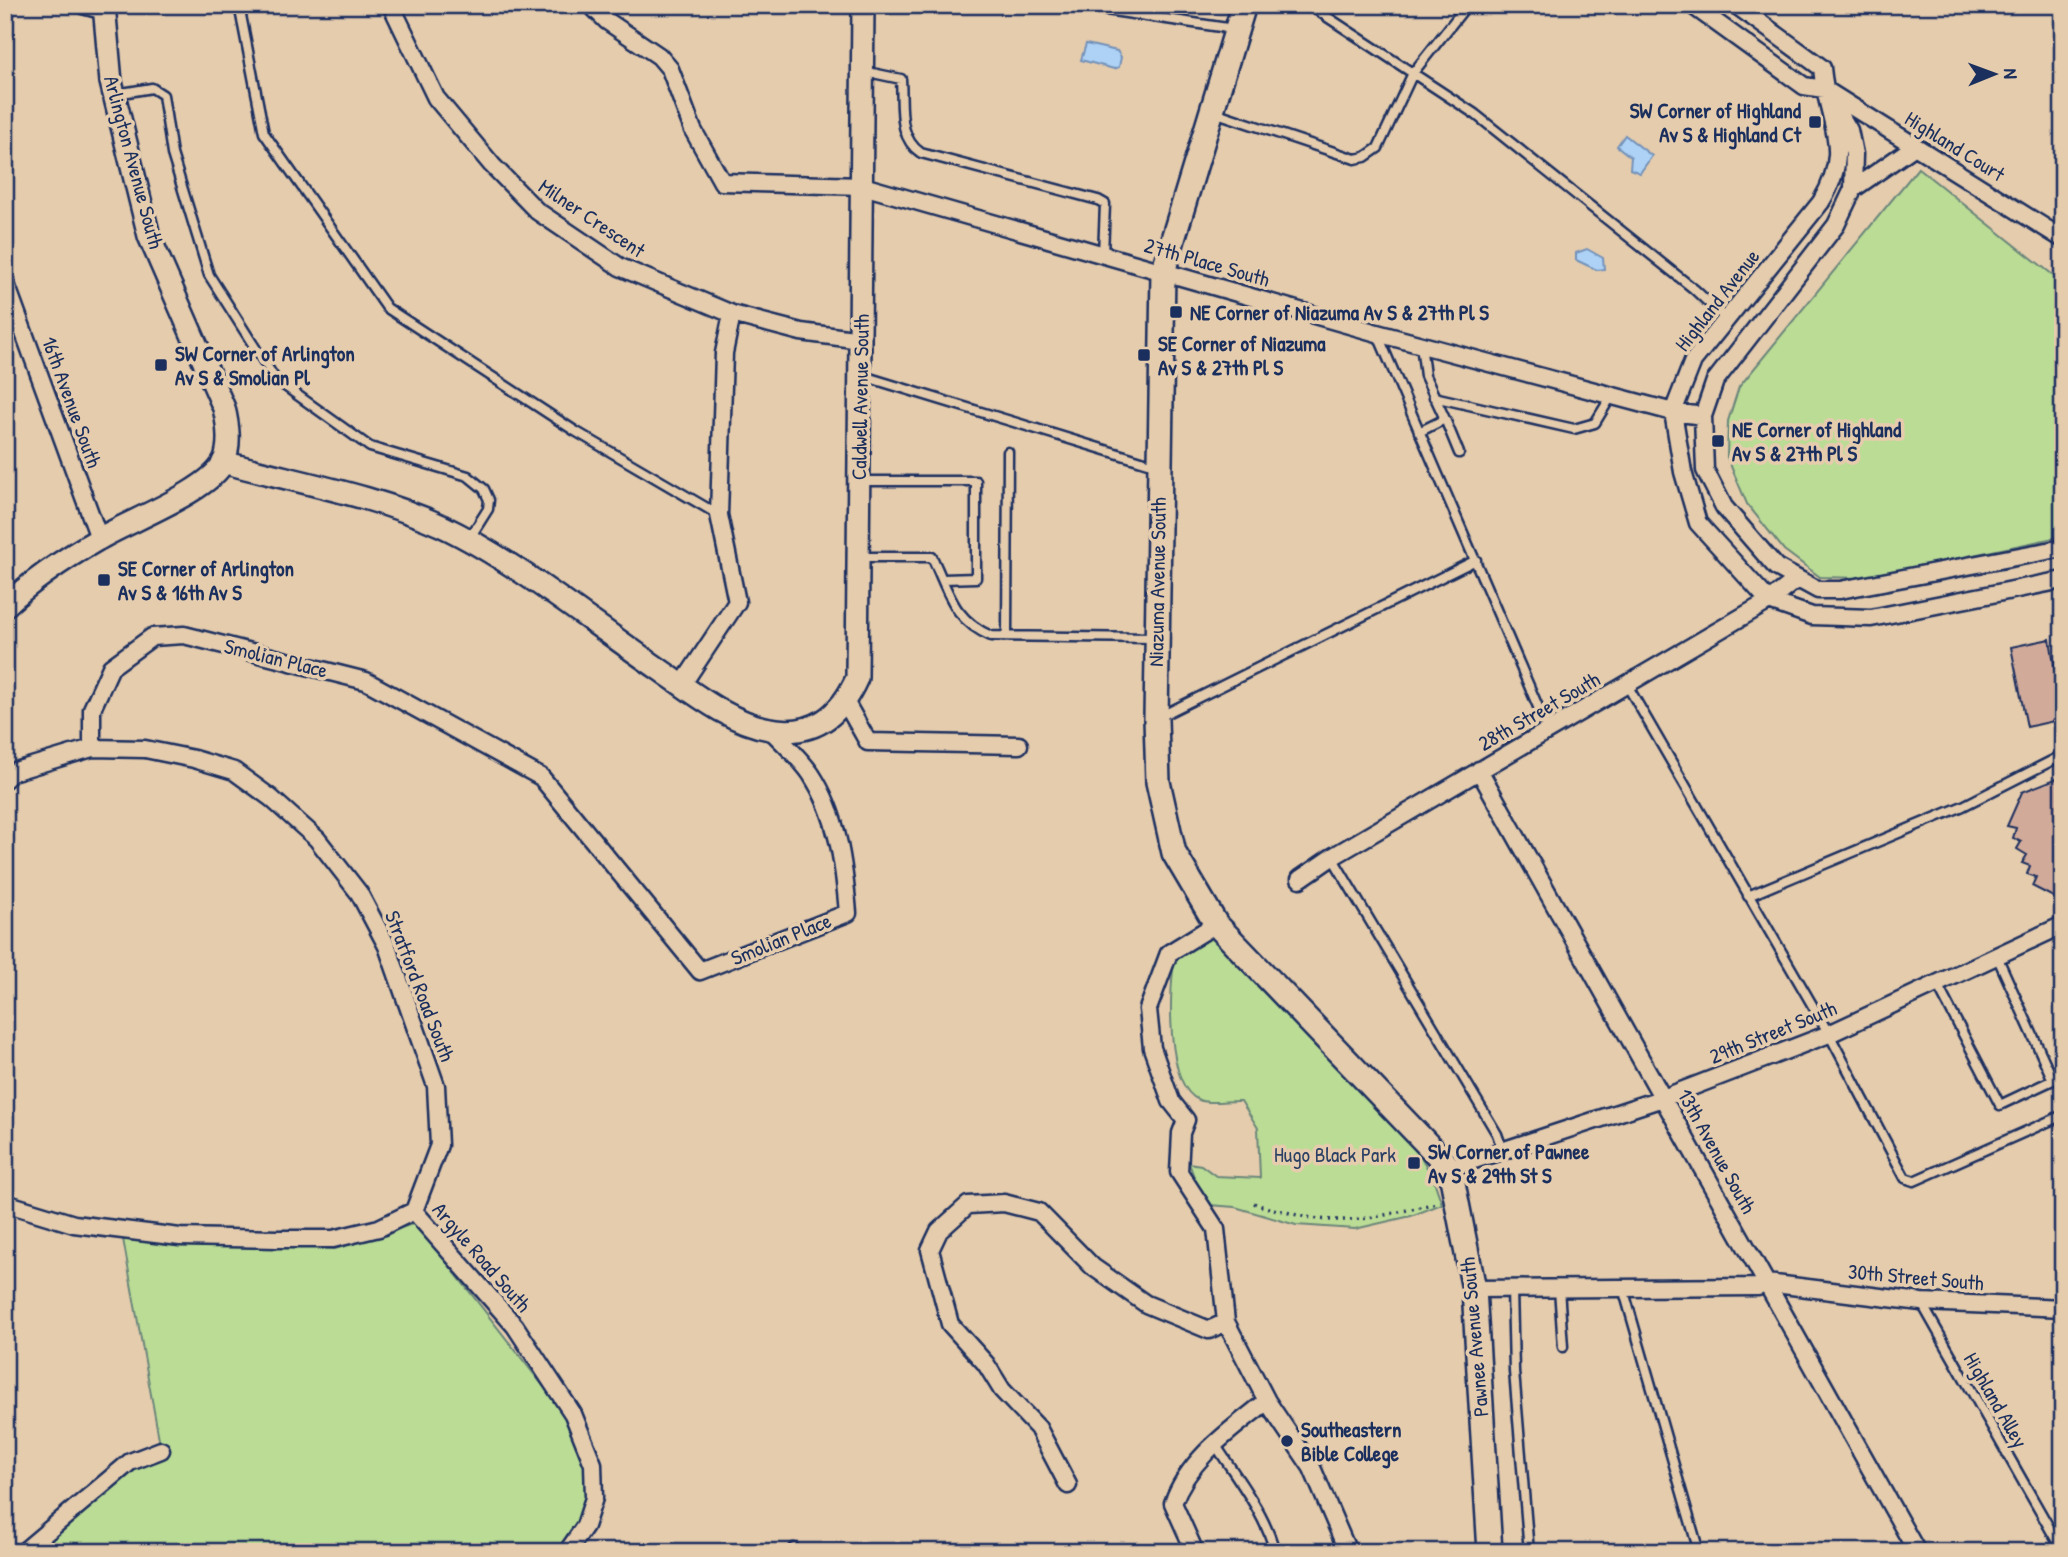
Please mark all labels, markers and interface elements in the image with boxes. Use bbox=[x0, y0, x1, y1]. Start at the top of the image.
north arrow bbox=[1960, 38, 2030, 108]
text: N bbox=[1998, 68, 2024, 79]
street label: Arlington Avenue South bbox=[97, 72, 171, 252]
place label: SW Corner of Highland Av S & Highland Ct bbox=[1630, 96, 1802, 150]
street label: Highland Court bbox=[1900, 104, 2011, 189]
marker: SW Corner of Highland Av S & Highland Ct bbox=[1807, 114, 1823, 130]
street label: Milner Crescent bbox=[533, 172, 652, 265]
street label: 27th Place South bbox=[1141, 230, 1273, 294]
street label: Highland Avenue bbox=[1668, 243, 1766, 357]
place label: NE Corner of Niazuma Av S & 27th Pl S bbox=[1190, 298, 1489, 327]
marker: NE Corner of Niazuma Av S & 27th Pl S bbox=[1168, 304, 1184, 320]
street label: Caldwell Avenue South bbox=[844, 314, 876, 480]
place label: SE Corner of Niazuma Av S & 27th Pl S bbox=[1158, 329, 1326, 382]
street label: 16th Avenue South bbox=[35, 332, 109, 472]
place label: SW Corner of Arlington Av S & Smolian Pl bbox=[175, 339, 355, 392]
marker: SE Corner of Niazuma Av S & 27th Pl S bbox=[1136, 347, 1152, 363]
marker: SW Corner of Arlington Av S & Smolian Pl bbox=[153, 357, 169, 373]
place label: NE Corner of Highland Av S & 27th Pl S bbox=[1732, 415, 1902, 468]
marker: NE Corner of Highland Av S & 27th Pl S bbox=[1710, 433, 1726, 449]
street label: Niazuma Avenue South bbox=[1141, 497, 1173, 667]
place label: SE Corner of Arlington Av S & 16th Av S bbox=[118, 554, 294, 607]
marker: SE Corner of Arlington Av S & 16th Av S bbox=[96, 572, 112, 588]
street label: Smolian Place bbox=[221, 631, 331, 685]
street label: 28th Street South bbox=[1473, 664, 1605, 758]
street label: Stratford Road South bbox=[378, 906, 462, 1066]
street label: Smolian Place bbox=[727, 906, 835, 972]
street label: 29th Street South bbox=[1705, 993, 1841, 1071]
street label: 13th Avenue South bbox=[1671, 1083, 1763, 1219]
place label: SW Corner of Pawnee Av S & 29th St S bbox=[1428, 1137, 1590, 1190]
park label: Hugo Black Park bbox=[1274, 1140, 1396, 1169]
marker: SW Corner of Pawnee Av S & 29th St S bbox=[1406, 1155, 1422, 1171]
street label: Argyle Road South bbox=[426, 1196, 538, 1318]
street label: Pawnee Avenue South bbox=[1453, 1256, 1495, 1418]
street label: 30th Street South bbox=[1847, 1257, 1985, 1297]
street label: Highland Alley bbox=[1957, 1347, 2035, 1453]
place label: Southeastern Bible College bbox=[1301, 1415, 1401, 1469]
marker: Southeastern Bible College bbox=[1279, 1433, 1295, 1449]

